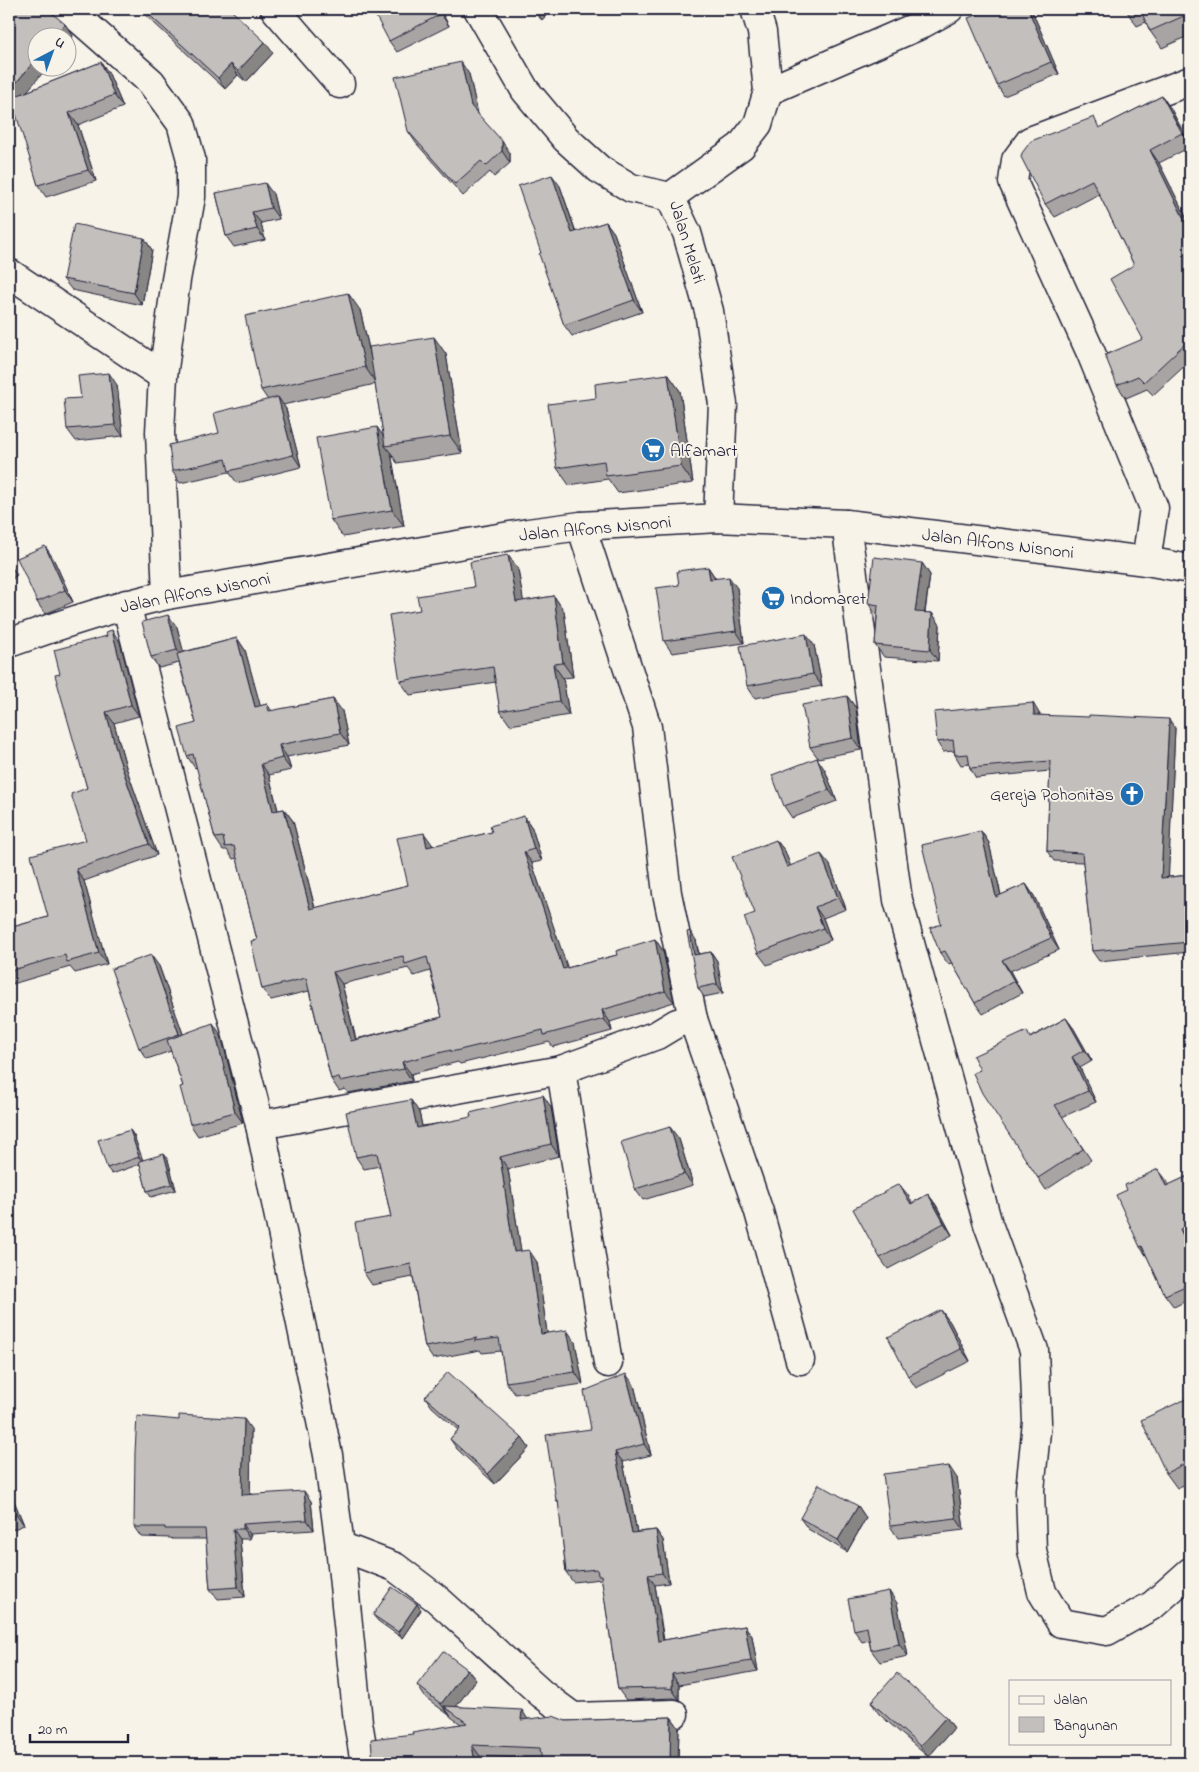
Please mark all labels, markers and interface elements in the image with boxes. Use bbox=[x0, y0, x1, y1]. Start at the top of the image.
north arrow bbox=[28, 28, 78, 78]
text: U bbox=[49, 32, 70, 54]
street label: Jalan Melati bbox=[661, 198, 711, 287]
supermarket icon: Alfamart bbox=[640, 437, 666, 463]
place label: Alfamart bbox=[670, 439, 738, 465]
street label: Jalan Alfons Nisnoni bbox=[518, 510, 672, 550]
street label: Jalan Alfons Nisnoni bbox=[920, 523, 1075, 567]
street label: Jalan Alfons Nisnoni bbox=[118, 567, 273, 621]
supermarket icon: Indomaret bbox=[760, 585, 786, 611]
place label: Indomaret bbox=[790, 587, 866, 613]
church icon: Gereja Pohonitas bbox=[1119, 781, 1145, 807]
place label: Gereja Pohonitas bbox=[990, 783, 1114, 809]
legend bbox=[1009, 1680, 1172, 1744]
text: Jalan bbox=[1054, 1689, 1087, 1711]
scale bar bbox=[30, 1712, 128, 1744]
text: Bangunan bbox=[1053, 1715, 1118, 1738]
text: 20 m bbox=[38, 1719, 68, 1741]

